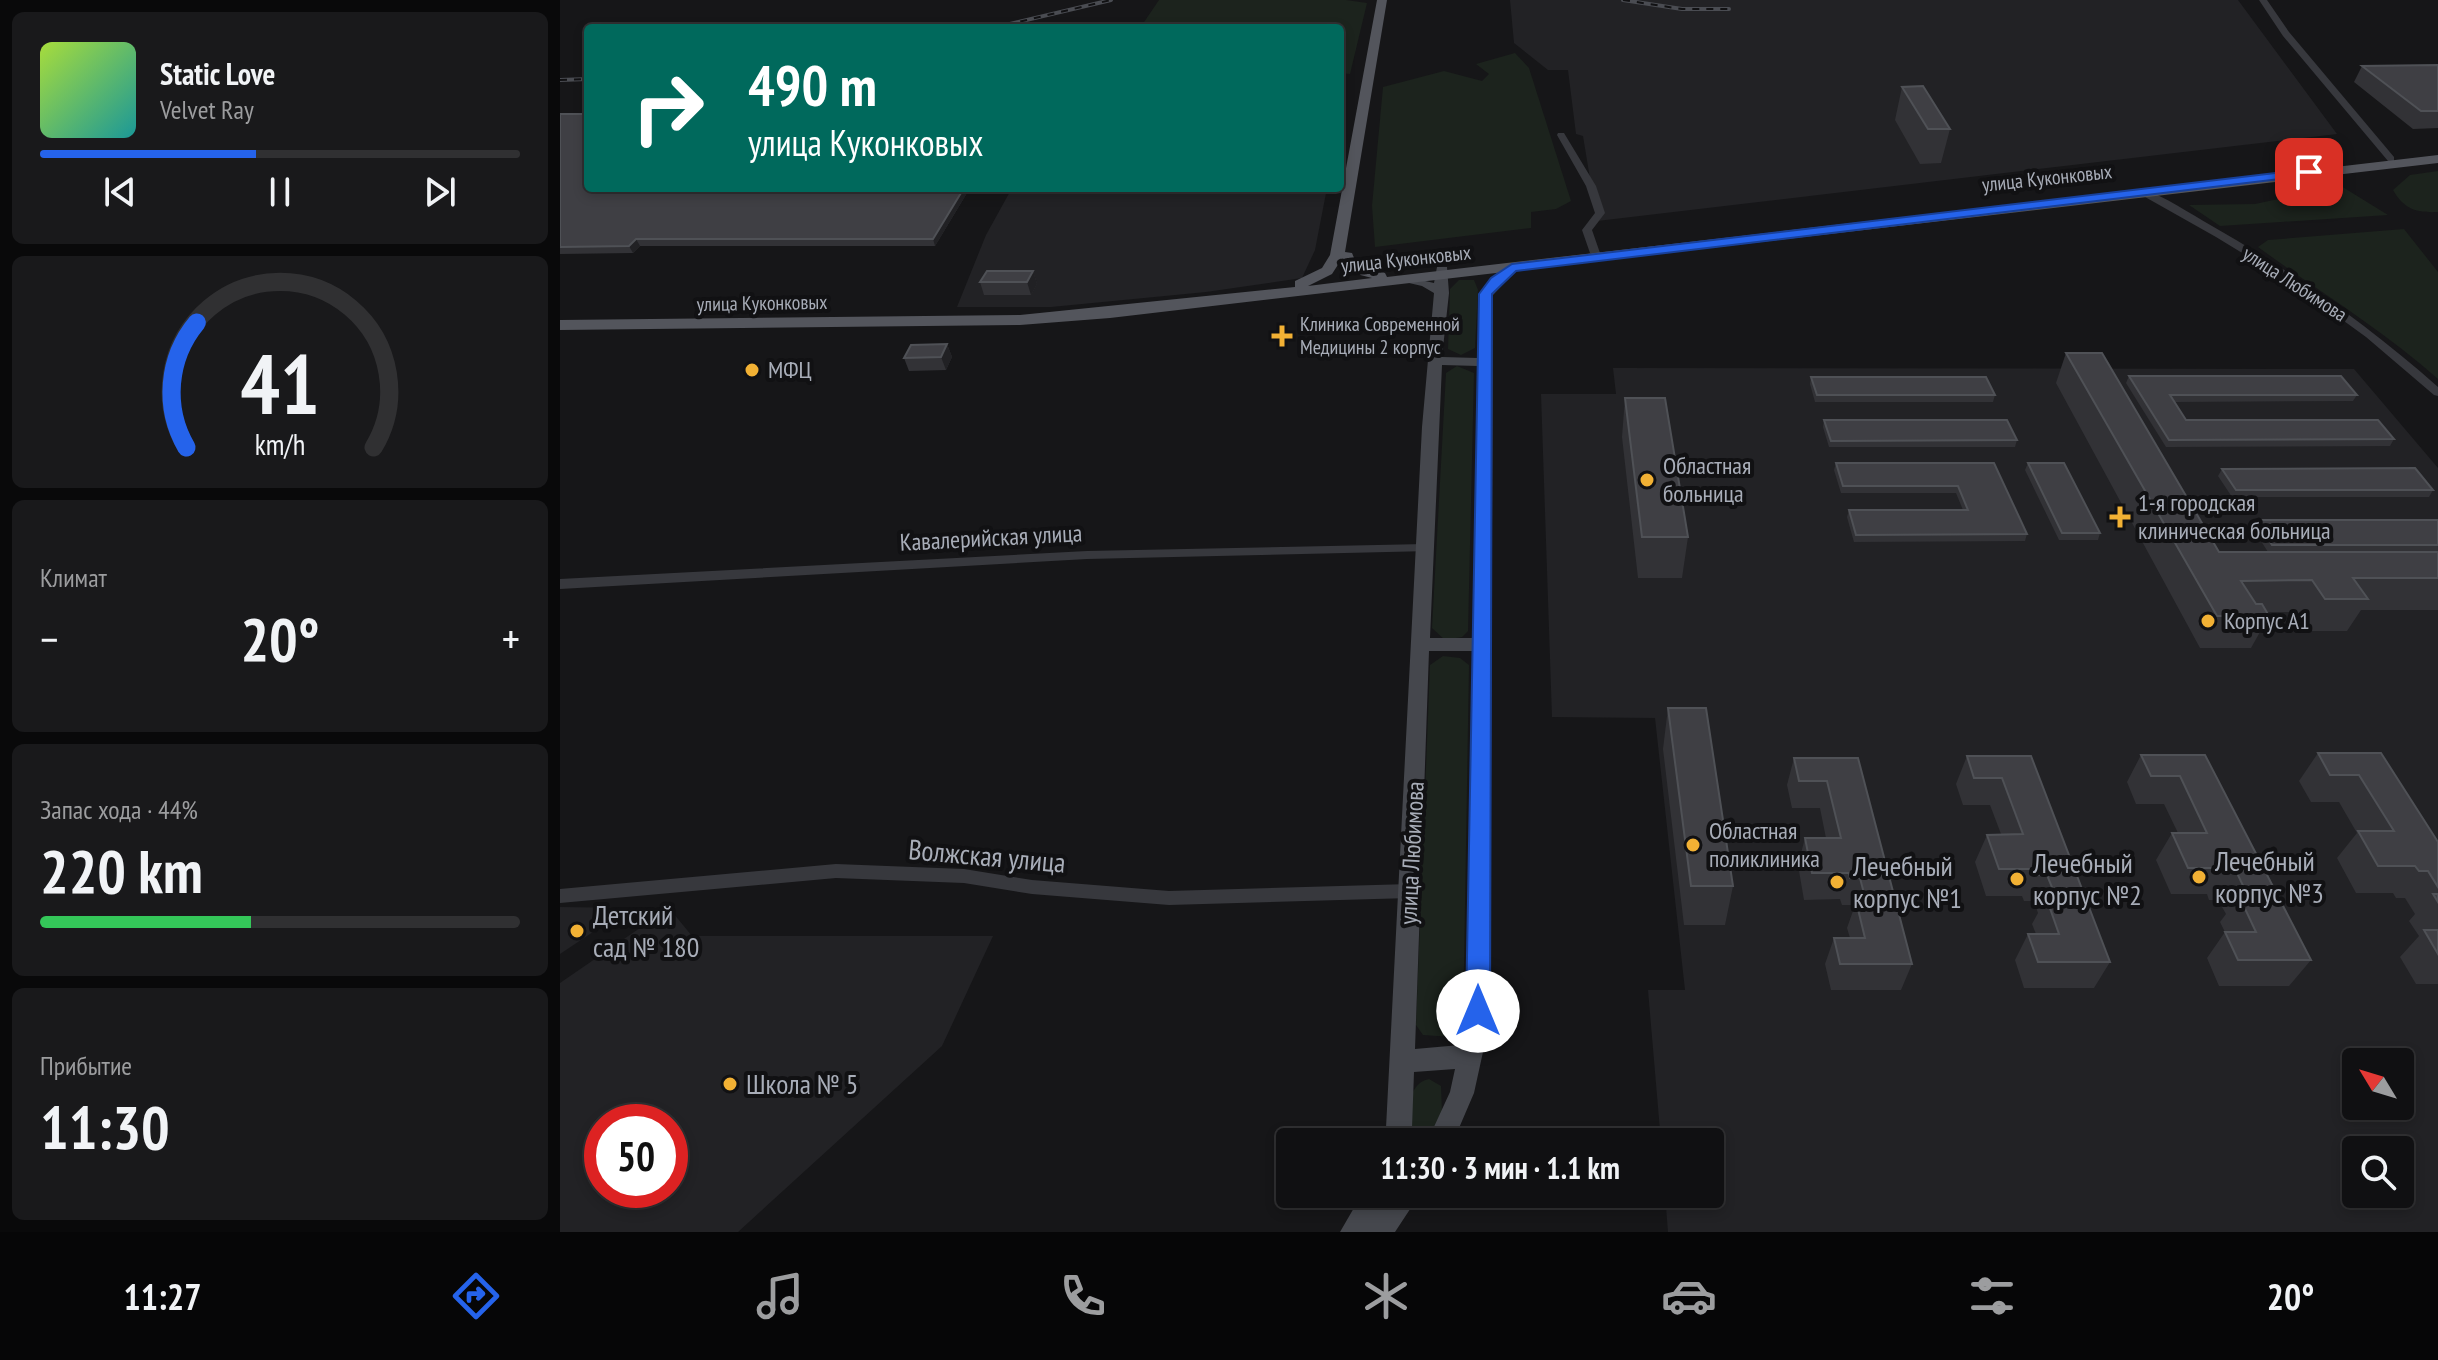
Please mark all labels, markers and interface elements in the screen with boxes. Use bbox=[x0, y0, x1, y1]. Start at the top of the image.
text: 490 m bbox=[748, 49, 877, 121]
text: Static Love bbox=[160, 54, 275, 93]
icon: right bbox=[616, 56, 720, 160]
text: Velvet Ray bbox=[160, 93, 254, 126]
text: улица Куконковых bbox=[748, 119, 983, 166]
pin bbox=[2275, 138, 2343, 206]
icon: arrive bbox=[2287, 150, 2331, 194]
street label: улица Куконковых bbox=[1981, 158, 2113, 198]
icon: previous bbox=[98, 170, 142, 214]
icon: pause bbox=[258, 170, 302, 214]
icon: next bbox=[418, 170, 462, 214]
street label: улица Куконковых bbox=[1340, 239, 1472, 279]
street label: улица Любимова bbox=[2238, 241, 2352, 327]
street label: улица Куконковых bbox=[696, 289, 828, 317]
place label: Клиника Современной Медицины 2 корпус bbox=[1300, 311, 1460, 360]
marker: Клиника Современной Медицины 2 корпус bbox=[1271, 325, 1293, 347]
text: 41 bbox=[240, 329, 320, 437]
place label: МФЦ bbox=[768, 354, 812, 385]
marker: МФЦ bbox=[743, 361, 761, 379]
text: km/h bbox=[255, 426, 305, 463]
place label: Областная больница bbox=[1663, 450, 1751, 509]
marker: Областная больница bbox=[1638, 471, 1656, 489]
place label: 1-я городская клиническая больница bbox=[2138, 487, 2331, 546]
marker: 1-я городская клиническая больница bbox=[2109, 506, 2131, 528]
street label: Кавалерийская улица bbox=[899, 517, 1083, 558]
text: Климат bbox=[40, 561, 107, 594]
text: 20° bbox=[240, 600, 320, 678]
place label: Корпус А1 bbox=[2224, 605, 2310, 636]
text: − bbox=[40, 610, 58, 667]
text: + bbox=[502, 610, 520, 667]
marker: Корпус А1 bbox=[2199, 612, 2217, 630]
street label: улица Любимова bbox=[1392, 781, 1431, 925]
text: Запас хода · 44% bbox=[40, 793, 198, 826]
place label: Областная поликлиника bbox=[1709, 815, 1820, 874]
street label: Волжская улица bbox=[907, 830, 1067, 881]
text: 220 km bbox=[40, 832, 203, 910]
marker: Областная поликлиника bbox=[1684, 836, 1702, 854]
place label: Лечебный корпус №3 bbox=[2214, 842, 2324, 911]
place label: Лечебный корпус №2 bbox=[2032, 844, 2142, 913]
place label: Лечебный корпус №1 bbox=[1852, 847, 1962, 916]
marker: Лечебный корпус №3 bbox=[2190, 868, 2208, 886]
marker: Лечебный корпус №2 bbox=[2008, 870, 2026, 888]
marker: Лечебный корпус №1 bbox=[1828, 873, 1846, 891]
place label: Детский сад № 180 bbox=[593, 896, 699, 965]
marker: Детский сад № 180 bbox=[568, 922, 586, 940]
position arrow bbox=[1436, 969, 1520, 1053]
north arrow bbox=[2342, 1048, 2414, 1120]
map controls bbox=[2342, 1048, 2414, 1208]
text: Прибытие bbox=[40, 1049, 132, 1082]
place label: Школа № 5 bbox=[746, 1065, 858, 1102]
marker: Школа № 5 bbox=[721, 1075, 739, 1093]
text: 11:30 bbox=[40, 1088, 170, 1166]
speed limit sign: 50 bbox=[584, 1104, 688, 1208]
button: search bbox=[2342, 1136, 2414, 1208]
text: 11:30 · 3 мин · 1.1 km bbox=[1380, 1148, 1620, 1187]
icon: directions bbox=[448, 1268, 504, 1324]
icon: music bbox=[752, 1268, 808, 1324]
icon: phone bbox=[1055, 1268, 1111, 1324]
icon: climate bbox=[1358, 1268, 1414, 1324]
icon: car bbox=[1661, 1268, 1717, 1324]
icon: filters bbox=[1964, 1268, 2020, 1324]
text: 11:27 bbox=[124, 1273, 201, 1320]
text: 20° bbox=[2267, 1273, 2314, 1320]

